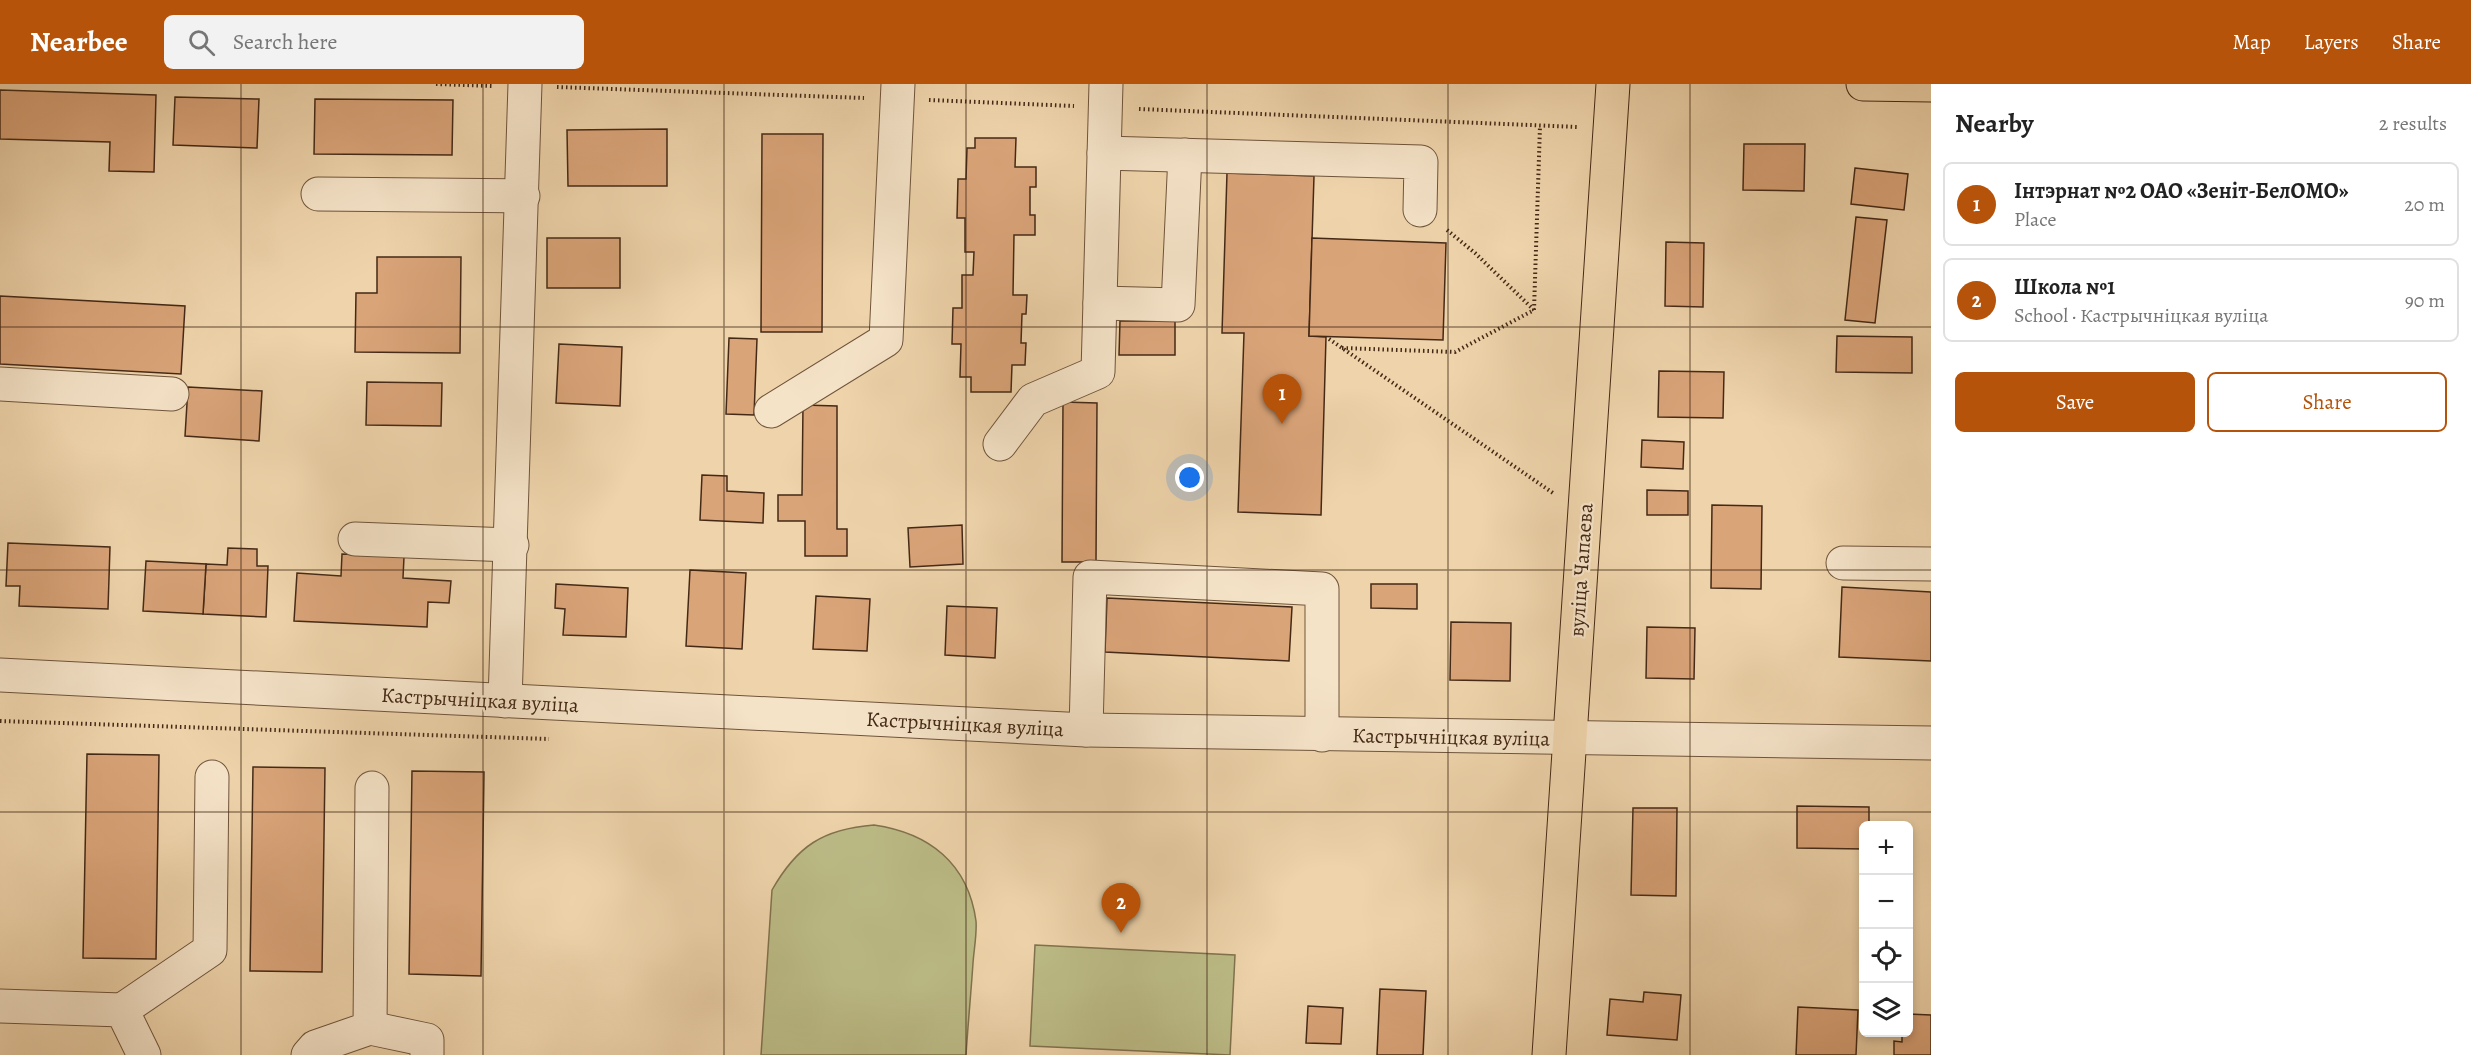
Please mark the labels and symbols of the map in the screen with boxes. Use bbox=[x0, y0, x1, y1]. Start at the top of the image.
pin: 1 bbox=[1262, 374, 1302, 424]
your location bbox=[1175, 463, 1204, 492]
street label: вуліца Чапаева bbox=[1562, 502, 1600, 638]
street label: Кастрычніцкая вуліца bbox=[380, 681, 580, 719]
street label: Кастрычніцкая вуліца bbox=[865, 705, 1065, 743]
street label: Кастрычніцкая вуліца bbox=[1352, 721, 1550, 753]
pin: 2 bbox=[1102, 884, 1140, 933]

